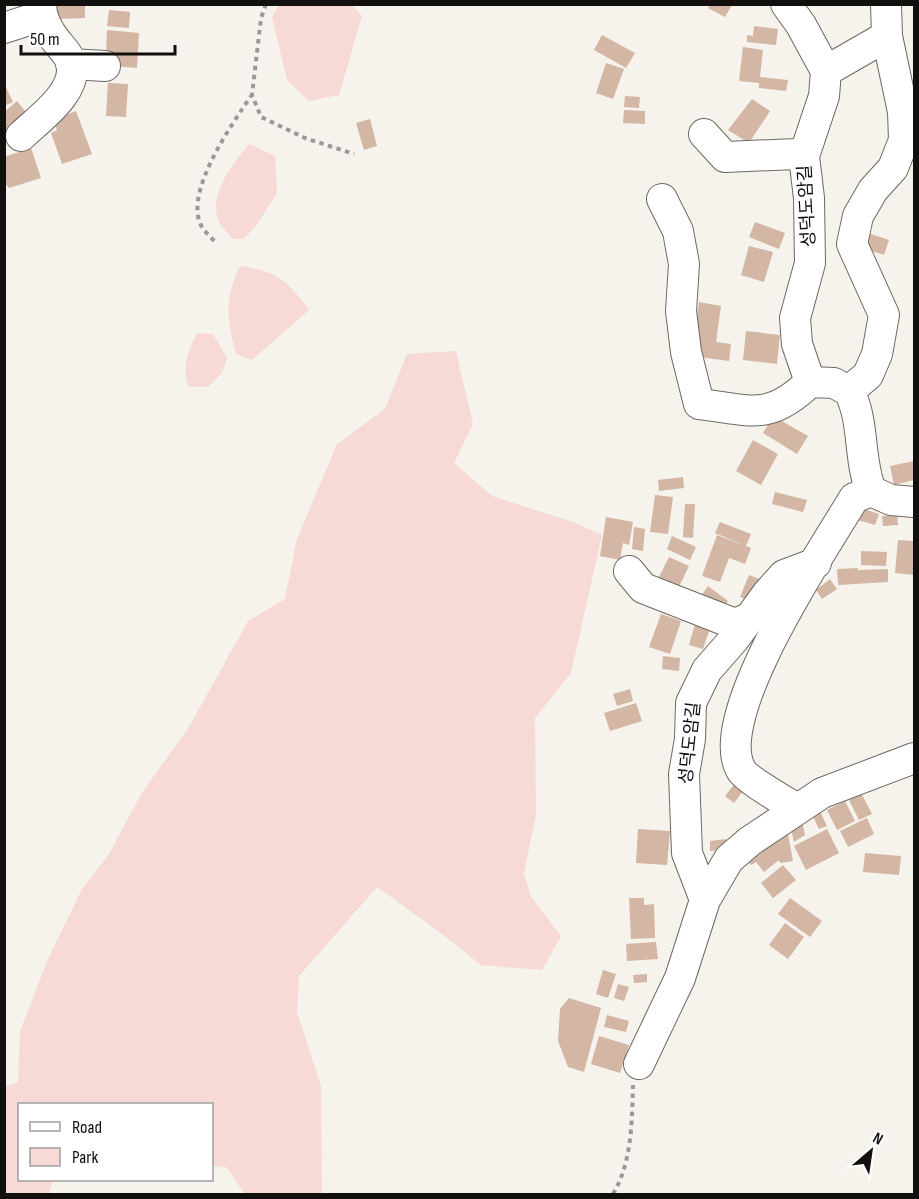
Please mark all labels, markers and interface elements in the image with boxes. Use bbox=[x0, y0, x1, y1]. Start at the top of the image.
scale bar bbox=[21, 18, 176, 56]
text: 50 m bbox=[30, 29, 60, 50]
street label: 성덕도암길 bbox=[794, 164, 820, 248]
street label: 성덕도암길 bbox=[675, 701, 705, 785]
legend bbox=[18, 1103, 213, 1181]
text: Road bbox=[72, 1117, 102, 1138]
north arrow bbox=[841, 1121, 901, 1181]
text: N bbox=[869, 1129, 886, 1150]
text: Park bbox=[72, 1147, 98, 1168]

